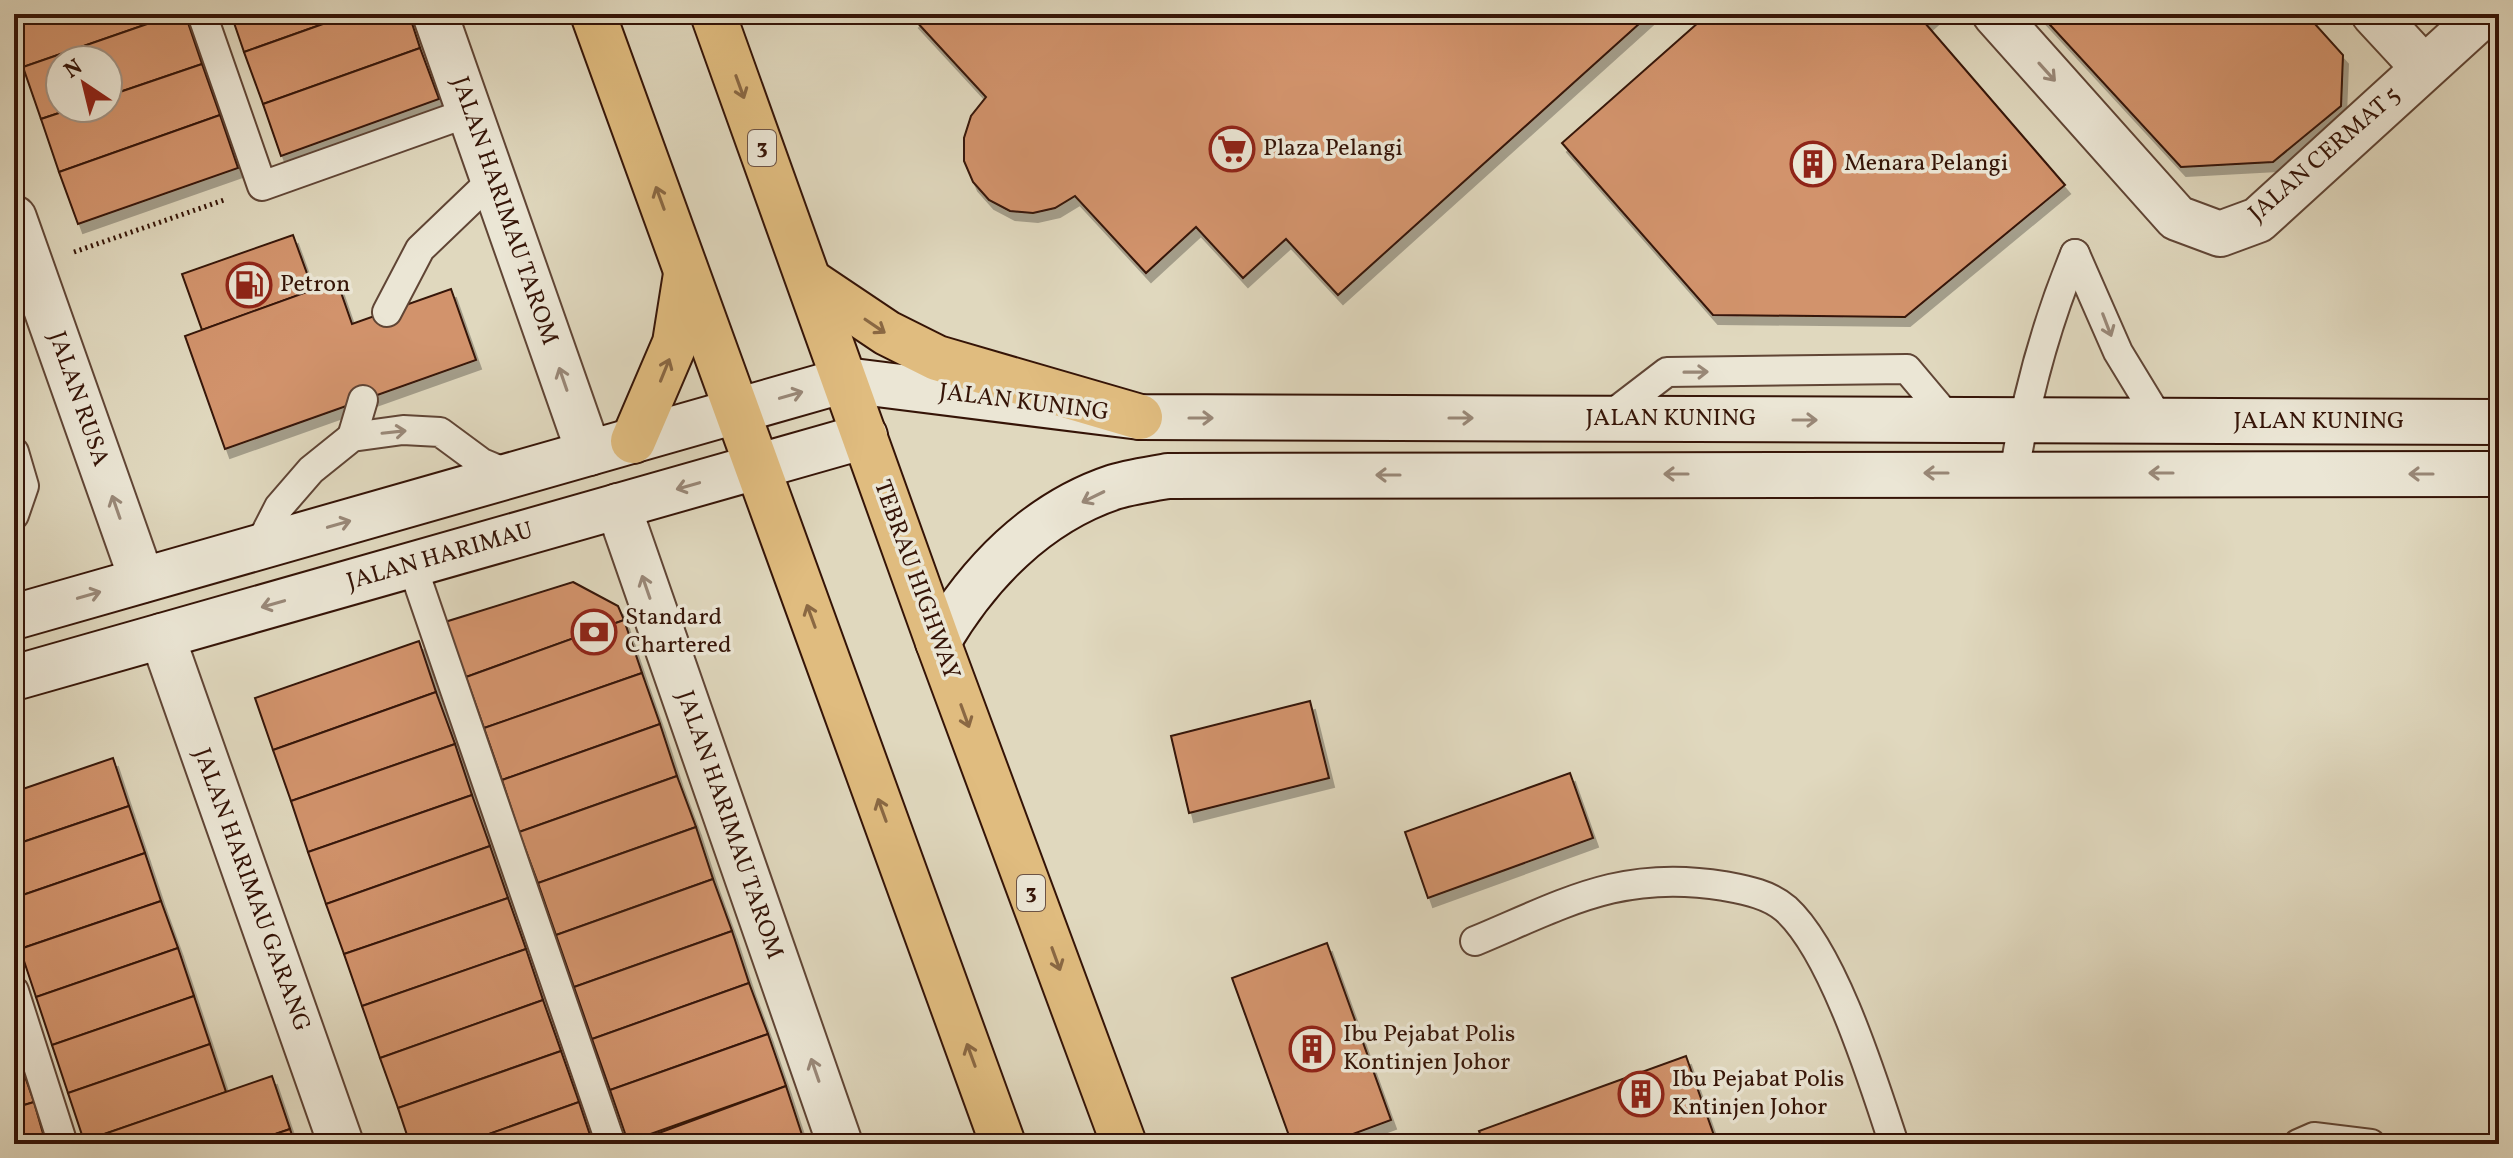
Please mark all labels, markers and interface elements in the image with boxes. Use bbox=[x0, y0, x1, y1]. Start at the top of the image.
north arrow bbox=[44, 44, 124, 124]
text: N bbox=[59, 52, 89, 87]
one-way arrow bbox=[2038, 62, 2056, 82]
street label: JALAN HARIMAU TAROM bbox=[442, 72, 566, 350]
one-way arrow bbox=[734, 74, 748, 99]
street label: JALAN CERMAT 5 bbox=[2242, 79, 2408, 231]
supermarket icon: Plaza Pelangi bbox=[1208, 125, 1256, 173]
road number: 3 bbox=[748, 130, 776, 166]
place label: Plaza Pelangi bbox=[1263, 132, 1403, 166]
building icon: Menara Pelangi bbox=[1789, 140, 1837, 188]
place label: Menara Pelangi bbox=[1844, 147, 2008, 181]
one-way arrow bbox=[652, 187, 666, 211]
fuel station icon: Petron bbox=[225, 261, 273, 309]
place label: Petron bbox=[280, 268, 350, 302]
one-way arrow bbox=[2101, 312, 2115, 337]
one-way arrow bbox=[863, 318, 886, 334]
street label: JALAN RUSA bbox=[39, 327, 117, 471]
one-way arrow bbox=[658, 358, 673, 383]
one-way arrow bbox=[1682, 364, 1709, 380]
one-way arrow bbox=[555, 368, 569, 392]
street label: JALAN KUNING bbox=[937, 376, 1111, 430]
one-way arrow bbox=[778, 387, 804, 402]
street label: JALAN KUNING bbox=[1585, 402, 1757, 436]
street label: JALAN KUNING bbox=[2233, 405, 2405, 439]
one-way arrow bbox=[1187, 410, 1214, 426]
one-way arrow bbox=[1447, 410, 1474, 426]
one-way arrow bbox=[1791, 412, 1818, 428]
one-way arrow bbox=[380, 424, 407, 439]
one-way arrow bbox=[1923, 465, 1950, 481]
one-way arrow bbox=[2148, 465, 2175, 481]
one-way arrow bbox=[1663, 466, 1690, 482]
one-way arrow bbox=[2408, 466, 2435, 482]
one-way arrow bbox=[1375, 467, 1402, 483]
street label: TEBRAU HIGHWAY bbox=[864, 475, 968, 685]
one-way arrow bbox=[675, 480, 701, 495]
one-way arrow bbox=[1082, 490, 1106, 505]
one-way arrow bbox=[107, 494, 122, 519]
street label: JALAN HARIMAU bbox=[343, 514, 537, 600]
one-way arrow bbox=[326, 516, 352, 531]
one-way arrow bbox=[637, 575, 652, 600]
one-way arrow bbox=[76, 587, 101, 601]
one-way arrow bbox=[261, 598, 287, 613]
place label: Standard Chartered bbox=[625, 601, 732, 663]
one-way arrow bbox=[803, 604, 818, 629]
bank icon: Standard Chartered bbox=[570, 608, 618, 656]
street label: JALAN HARIMAU TAROM bbox=[667, 686, 791, 964]
one-way arrow bbox=[959, 703, 973, 727]
street label: JALAN HARIMAU GARANG bbox=[184, 744, 318, 1036]
one-way arrow bbox=[874, 799, 888, 823]
road number: 3 bbox=[1017, 875, 1045, 911]
one-way arrow bbox=[1050, 946, 1064, 971]
place label: Ibu Pejabat Polis Kontinjen Johor bbox=[1343, 1018, 1515, 1080]
building icon: Ibu Pejabat Polis Kontinjen Johor bbox=[1288, 1025, 1336, 1073]
one-way arrow bbox=[963, 1043, 977, 1068]
one-way arrow bbox=[806, 1058, 821, 1083]
place label: Ibu Pejabat Polis Kntinjen Johor bbox=[1672, 1063, 1844, 1125]
building icon: Ibu Pejabat Polis Kntinjen Johor bbox=[1617, 1070, 1665, 1118]

